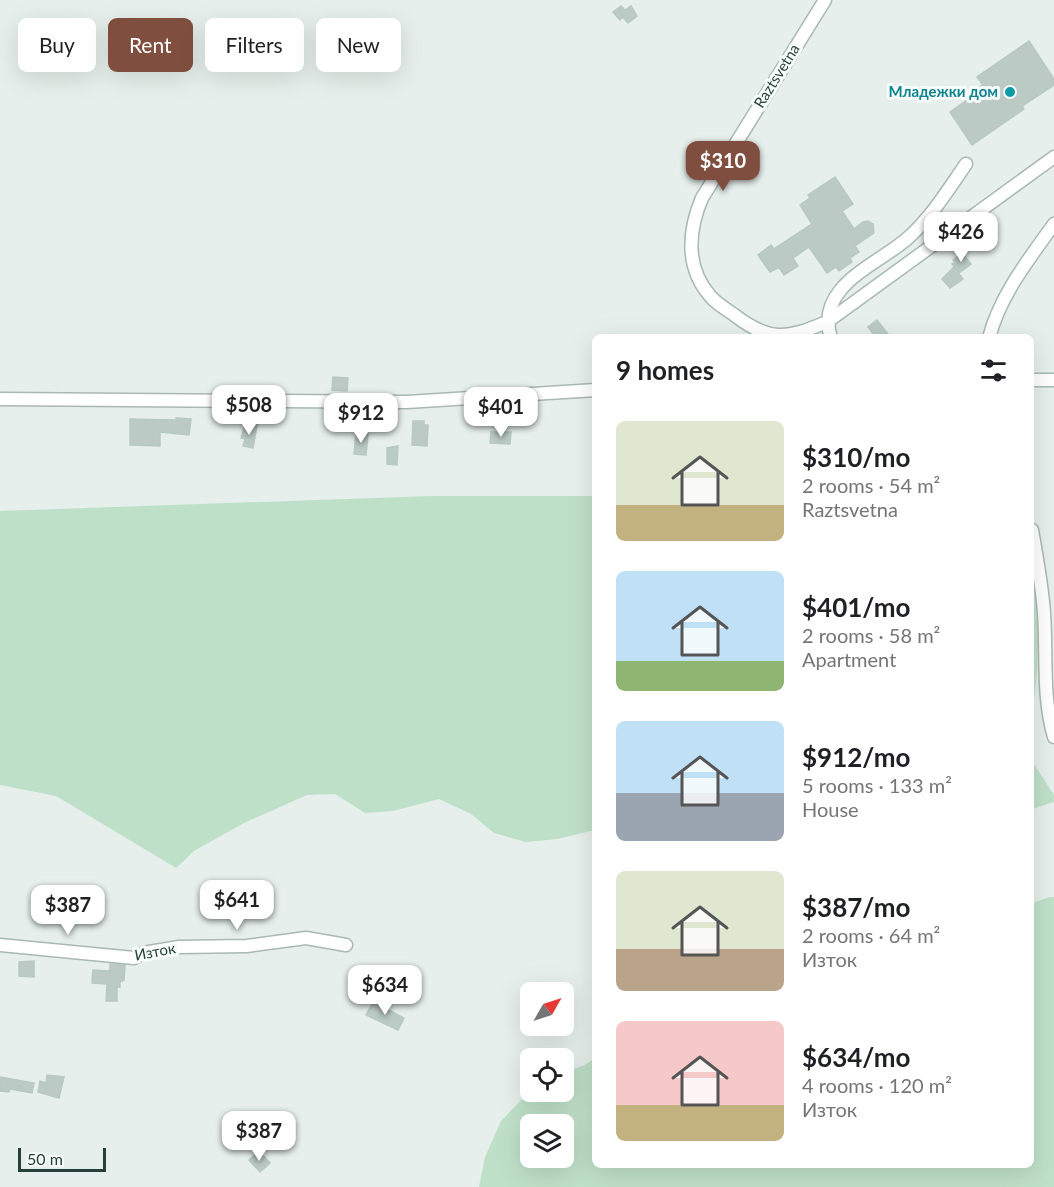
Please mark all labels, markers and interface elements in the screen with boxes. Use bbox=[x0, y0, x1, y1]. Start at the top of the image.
chip: Buy bbox=[18, 18, 96, 72]
chip: Rent bbox=[108, 18, 193, 72]
chip: Filters bbox=[205, 18, 304, 72]
chip: New bbox=[316, 18, 401, 72]
street label: Raztsvetna bbox=[749, 40, 803, 111]
place label: Младежки дом bbox=[889, 82, 998, 100]
marker: Младежки дом bbox=[1003, 85, 1017, 99]
pin: $310 bbox=[687, 141, 759, 192]
text: $310 bbox=[700, 148, 746, 172]
pin: $426 bbox=[925, 212, 997, 263]
text: $426 bbox=[938, 219, 984, 243]
text: 9 homes bbox=[616, 354, 714, 386]
icon: filters bbox=[977, 354, 1010, 387]
pin: $508 bbox=[213, 385, 285, 436]
pin: $401 bbox=[465, 387, 537, 438]
text: $508 bbox=[226, 392, 272, 416]
pin: $912 bbox=[325, 393, 397, 444]
text: $401 bbox=[478, 394, 524, 418]
text: $912 bbox=[338, 400, 384, 424]
text: $310/mo bbox=[802, 441, 910, 473]
icon: home bbox=[664, 445, 736, 517]
text: 2 rooms · 54 m² bbox=[802, 473, 940, 497]
text: Raztsvetna bbox=[802, 497, 898, 521]
text: $401/mo bbox=[802, 591, 910, 623]
icon: home bbox=[664, 595, 736, 667]
text: 2 rooms · 58 m² bbox=[802, 623, 940, 647]
text: Apartment bbox=[802, 647, 896, 671]
text: $912/mo bbox=[802, 741, 910, 773]
icon: home bbox=[664, 745, 736, 817]
text: 5 rooms · 133 m² bbox=[802, 773, 952, 797]
text: House bbox=[802, 797, 859, 821]
pin: $641 bbox=[201, 880, 273, 931]
pin: $387 bbox=[32, 885, 104, 936]
text: $641 bbox=[214, 887, 260, 911]
text: $387/mo bbox=[802, 891, 910, 923]
text: $387 bbox=[45, 892, 91, 916]
icon: home bbox=[664, 895, 736, 967]
text: 2 rooms · 64 m² bbox=[802, 923, 940, 947]
street label: Изток bbox=[133, 938, 177, 964]
text: Изток bbox=[802, 947, 857, 971]
pin: $634 bbox=[349, 965, 421, 1016]
text: $634 bbox=[362, 972, 408, 996]
north arrow bbox=[520, 982, 574, 1036]
map controls bbox=[520, 982, 574, 1168]
text: $634/mo bbox=[802, 1041, 910, 1073]
icon: home bbox=[664, 1045, 736, 1117]
button: locate bbox=[520, 1048, 574, 1102]
text: 4 rooms · 120 m² bbox=[802, 1073, 952, 1097]
text: Изток bbox=[802, 1097, 857, 1121]
pin: $387 bbox=[223, 1111, 295, 1162]
button: layers bbox=[520, 1114, 574, 1168]
text: $387 bbox=[236, 1118, 282, 1142]
scale bar bbox=[18, 1145, 106, 1172]
text: 50 m bbox=[27, 1149, 63, 1168]

